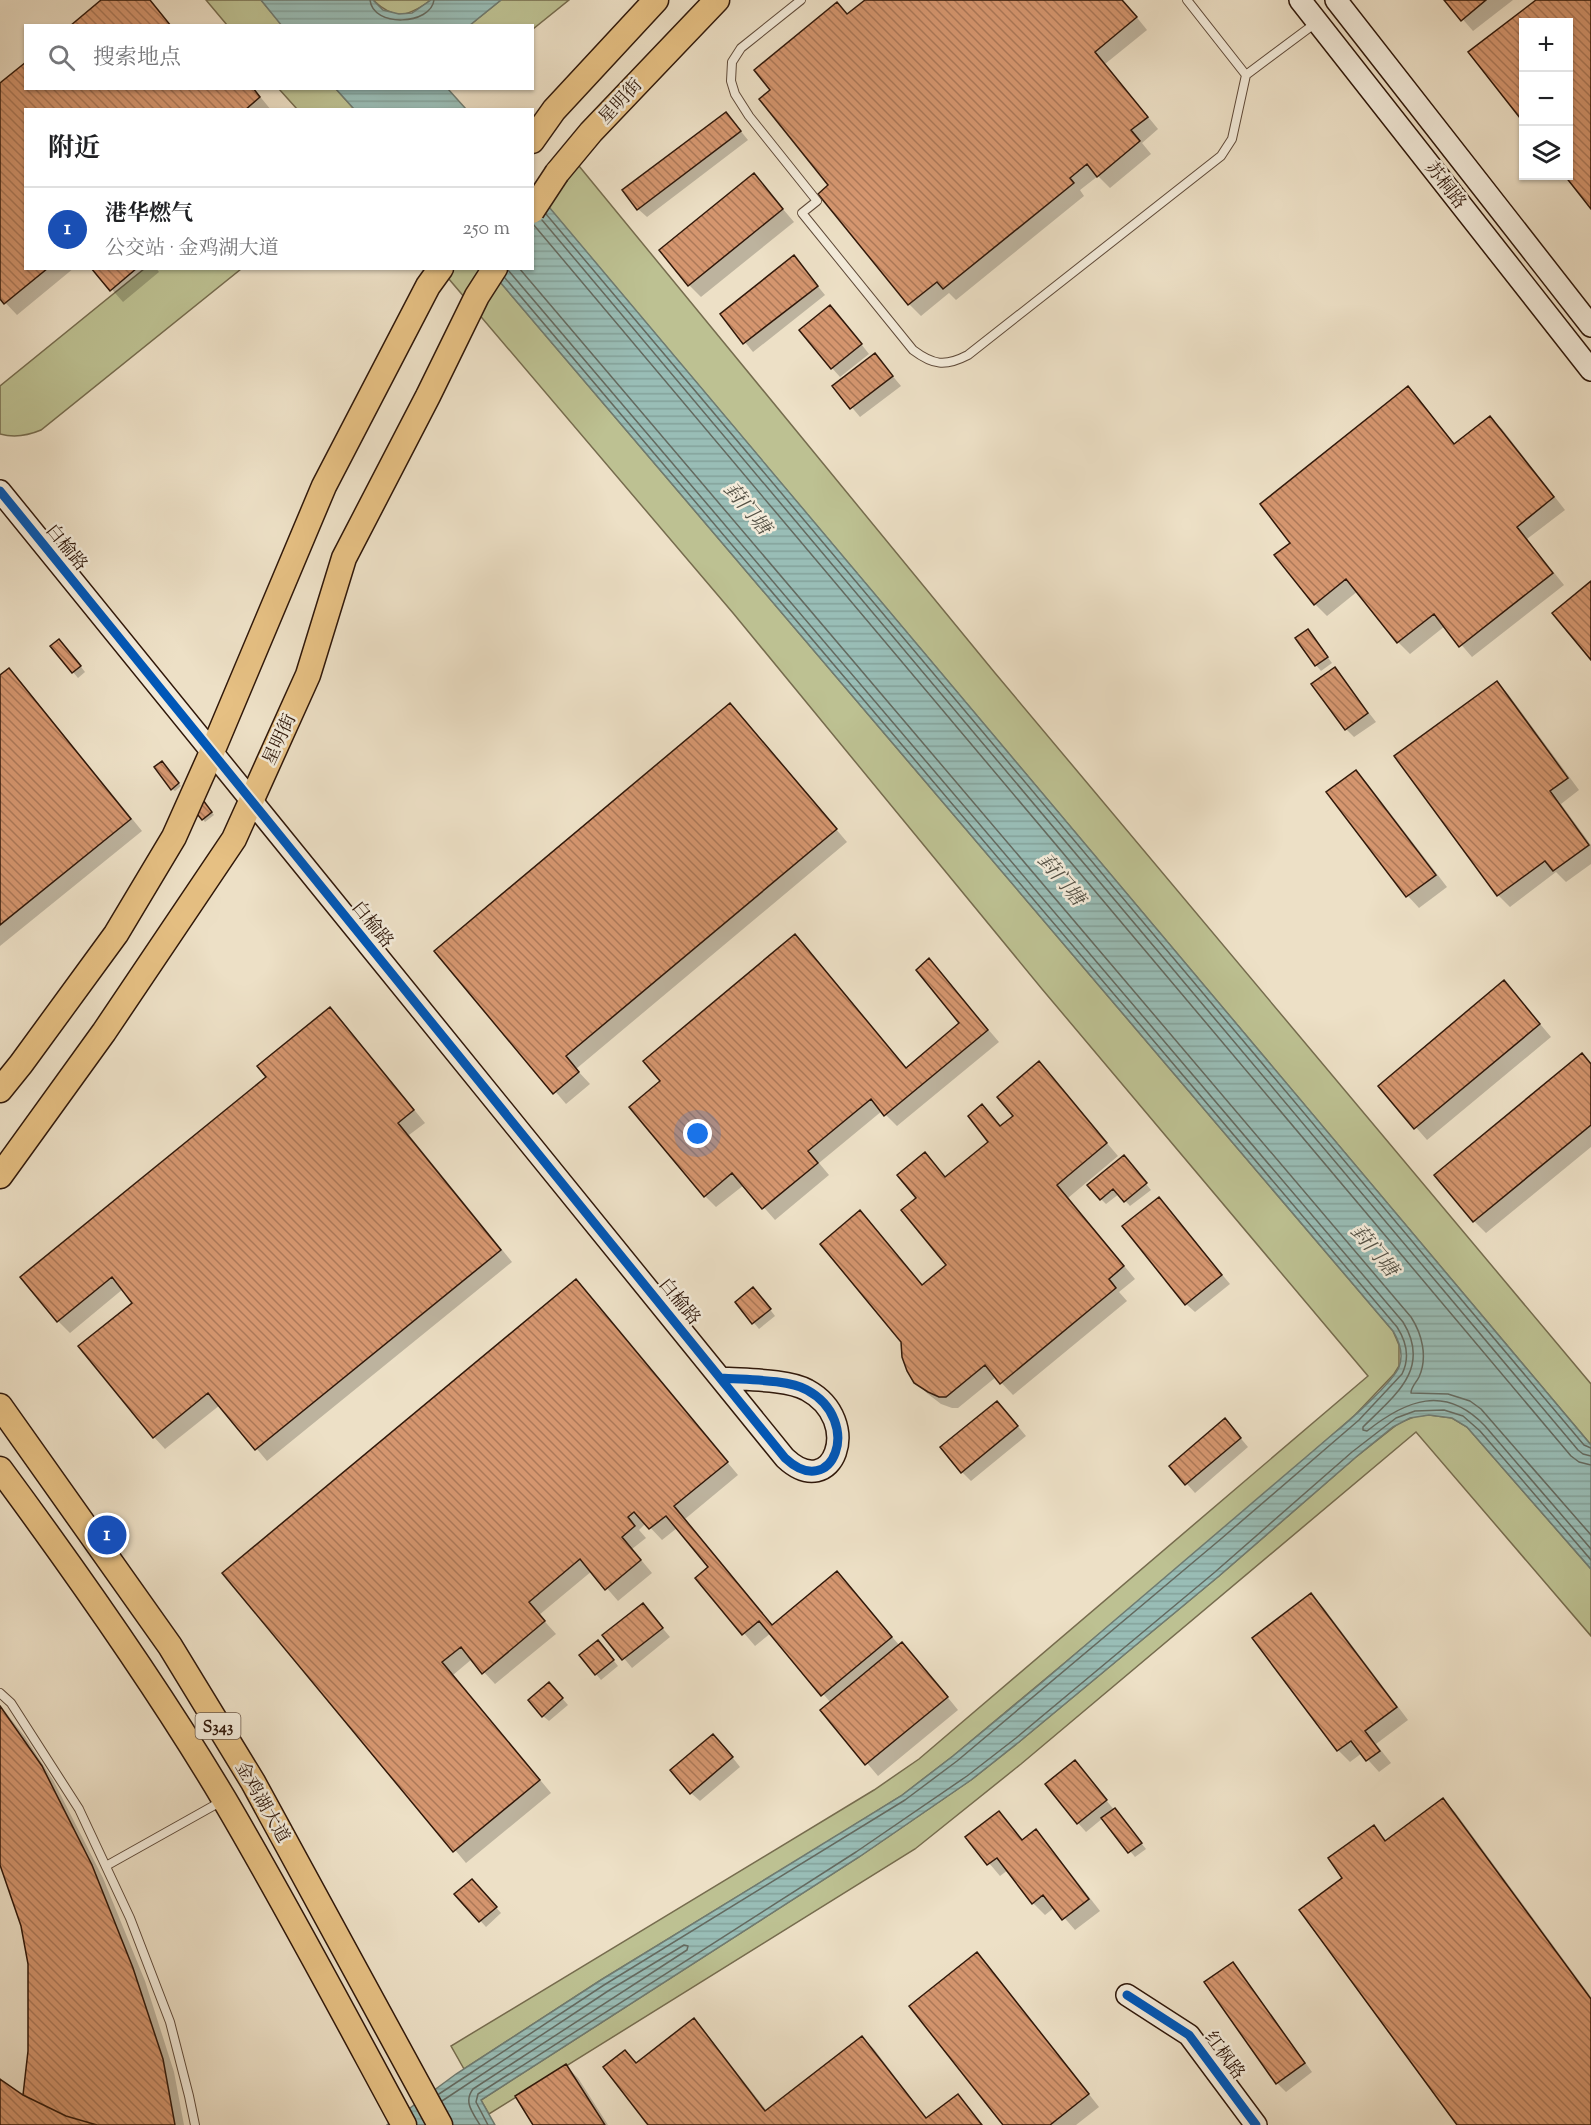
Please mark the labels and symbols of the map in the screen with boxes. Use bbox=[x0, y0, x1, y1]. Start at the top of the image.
street label: 星明街 bbox=[594, 74, 649, 131]
street label: 苏桐路 bbox=[1418, 157, 1471, 216]
water label: 葑门塘 bbox=[716, 477, 778, 544]
street label: 白榆路 bbox=[38, 519, 93, 577]
street label: 星明街 bbox=[258, 710, 304, 770]
water label: 葑门塘 bbox=[1030, 848, 1092, 915]
street label: 白榆路 bbox=[344, 896, 399, 954]
your location bbox=[683, 1119, 712, 1148]
water label: 葑门塘 bbox=[1343, 1219, 1405, 1286]
street label: 白榆路 bbox=[651, 1273, 706, 1331]
pin: 1 bbox=[88, 1512, 126, 1558]
road number: S343 bbox=[196, 1713, 240, 1739]
street label: 金鸡湖大道 bbox=[228, 1758, 295, 1848]
street label: 红枫路 bbox=[1197, 2027, 1250, 2086]

